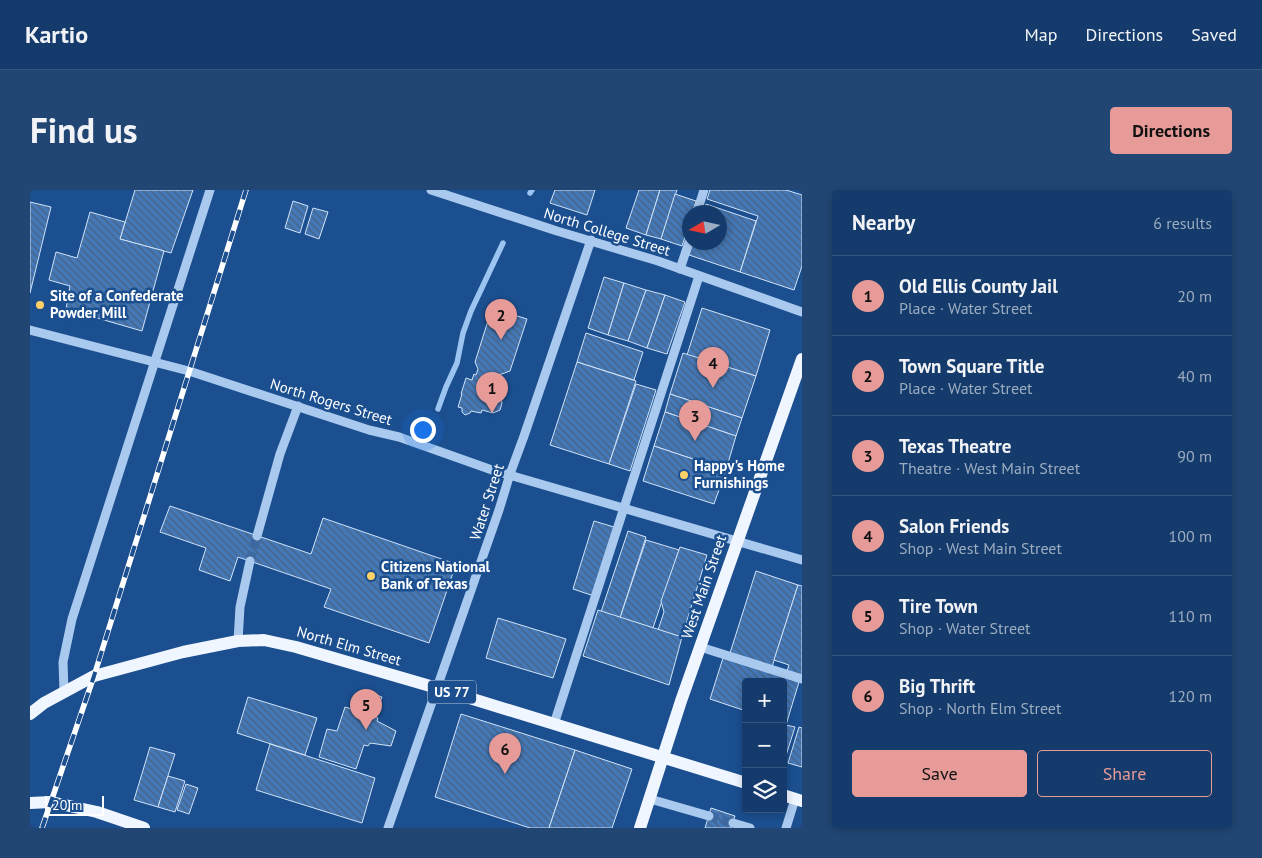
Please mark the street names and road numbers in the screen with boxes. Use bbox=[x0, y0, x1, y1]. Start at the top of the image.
street label: North College Street bbox=[542, 203, 673, 260]
street label: North Rogers Street bbox=[268, 374, 394, 429]
street label: Water Street bbox=[465, 461, 508, 542]
street label: West Main Street bbox=[677, 532, 730, 641]
street label: North Elm Street bbox=[295, 622, 404, 670]
road number: US 77 bbox=[428, 681, 476, 704]

